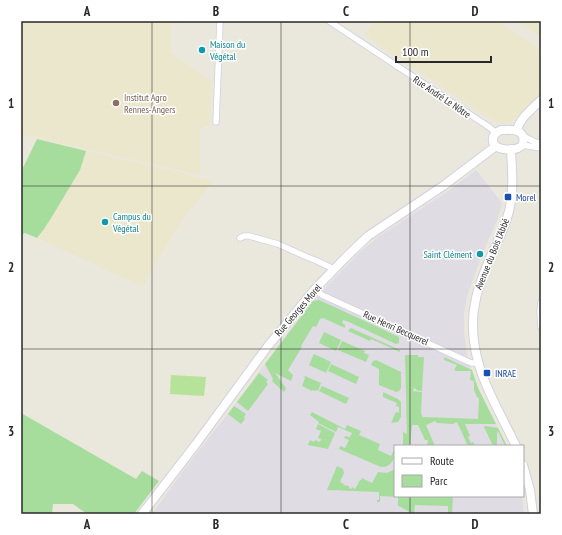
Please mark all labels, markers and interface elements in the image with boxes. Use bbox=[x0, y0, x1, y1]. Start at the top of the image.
text: A bbox=[83, 3, 91, 20]
text: B bbox=[213, 3, 219, 20]
text: C bbox=[343, 3, 349, 20]
text: D bbox=[472, 3, 479, 20]
place label: Maison du Végétal bbox=[209, 38, 245, 63]
scale bar bbox=[396, 38, 491, 64]
text: 100 m bbox=[402, 44, 429, 59]
marker: Maison du Végétal bbox=[197, 45, 207, 55]
street label: Rue André Le Nôtre bbox=[411, 73, 473, 121]
place label: Institut Agro Rennes-Angers bbox=[124, 91, 176, 116]
text: 1 bbox=[8, 95, 14, 112]
text: 1 bbox=[548, 95, 554, 112]
marker: Institut Agro Rennes-Angers bbox=[111, 98, 121, 108]
place label: Morel bbox=[516, 191, 537, 204]
marker: Morel bbox=[503, 192, 513, 202]
place label: Campus du Végétal bbox=[112, 210, 151, 235]
marker: Campus du Végétal bbox=[100, 217, 110, 227]
street label: Avenue du Bois l'Abbé bbox=[472, 217, 512, 291]
place label: Saint Clément bbox=[423, 248, 472, 261]
marker: Saint Clément bbox=[475, 249, 485, 259]
text: 2 bbox=[8, 259, 14, 276]
text: 2 bbox=[548, 259, 554, 276]
street label: Rue Georges Morel bbox=[272, 281, 325, 339]
street label: Rue Henri Becquerel bbox=[361, 308, 431, 349]
place label: INRAE bbox=[495, 367, 516, 380]
marker: INRAE bbox=[482, 368, 492, 378]
text: 3 bbox=[8, 423, 14, 440]
text: 3 bbox=[548, 423, 554, 440]
legend bbox=[394, 445, 524, 497]
text: Route bbox=[430, 453, 454, 468]
text: Parc bbox=[430, 473, 448, 488]
text: A bbox=[83, 516, 91, 533]
text: B bbox=[213, 516, 219, 533]
text: C bbox=[343, 516, 349, 533]
text: D bbox=[472, 516, 479, 533]

